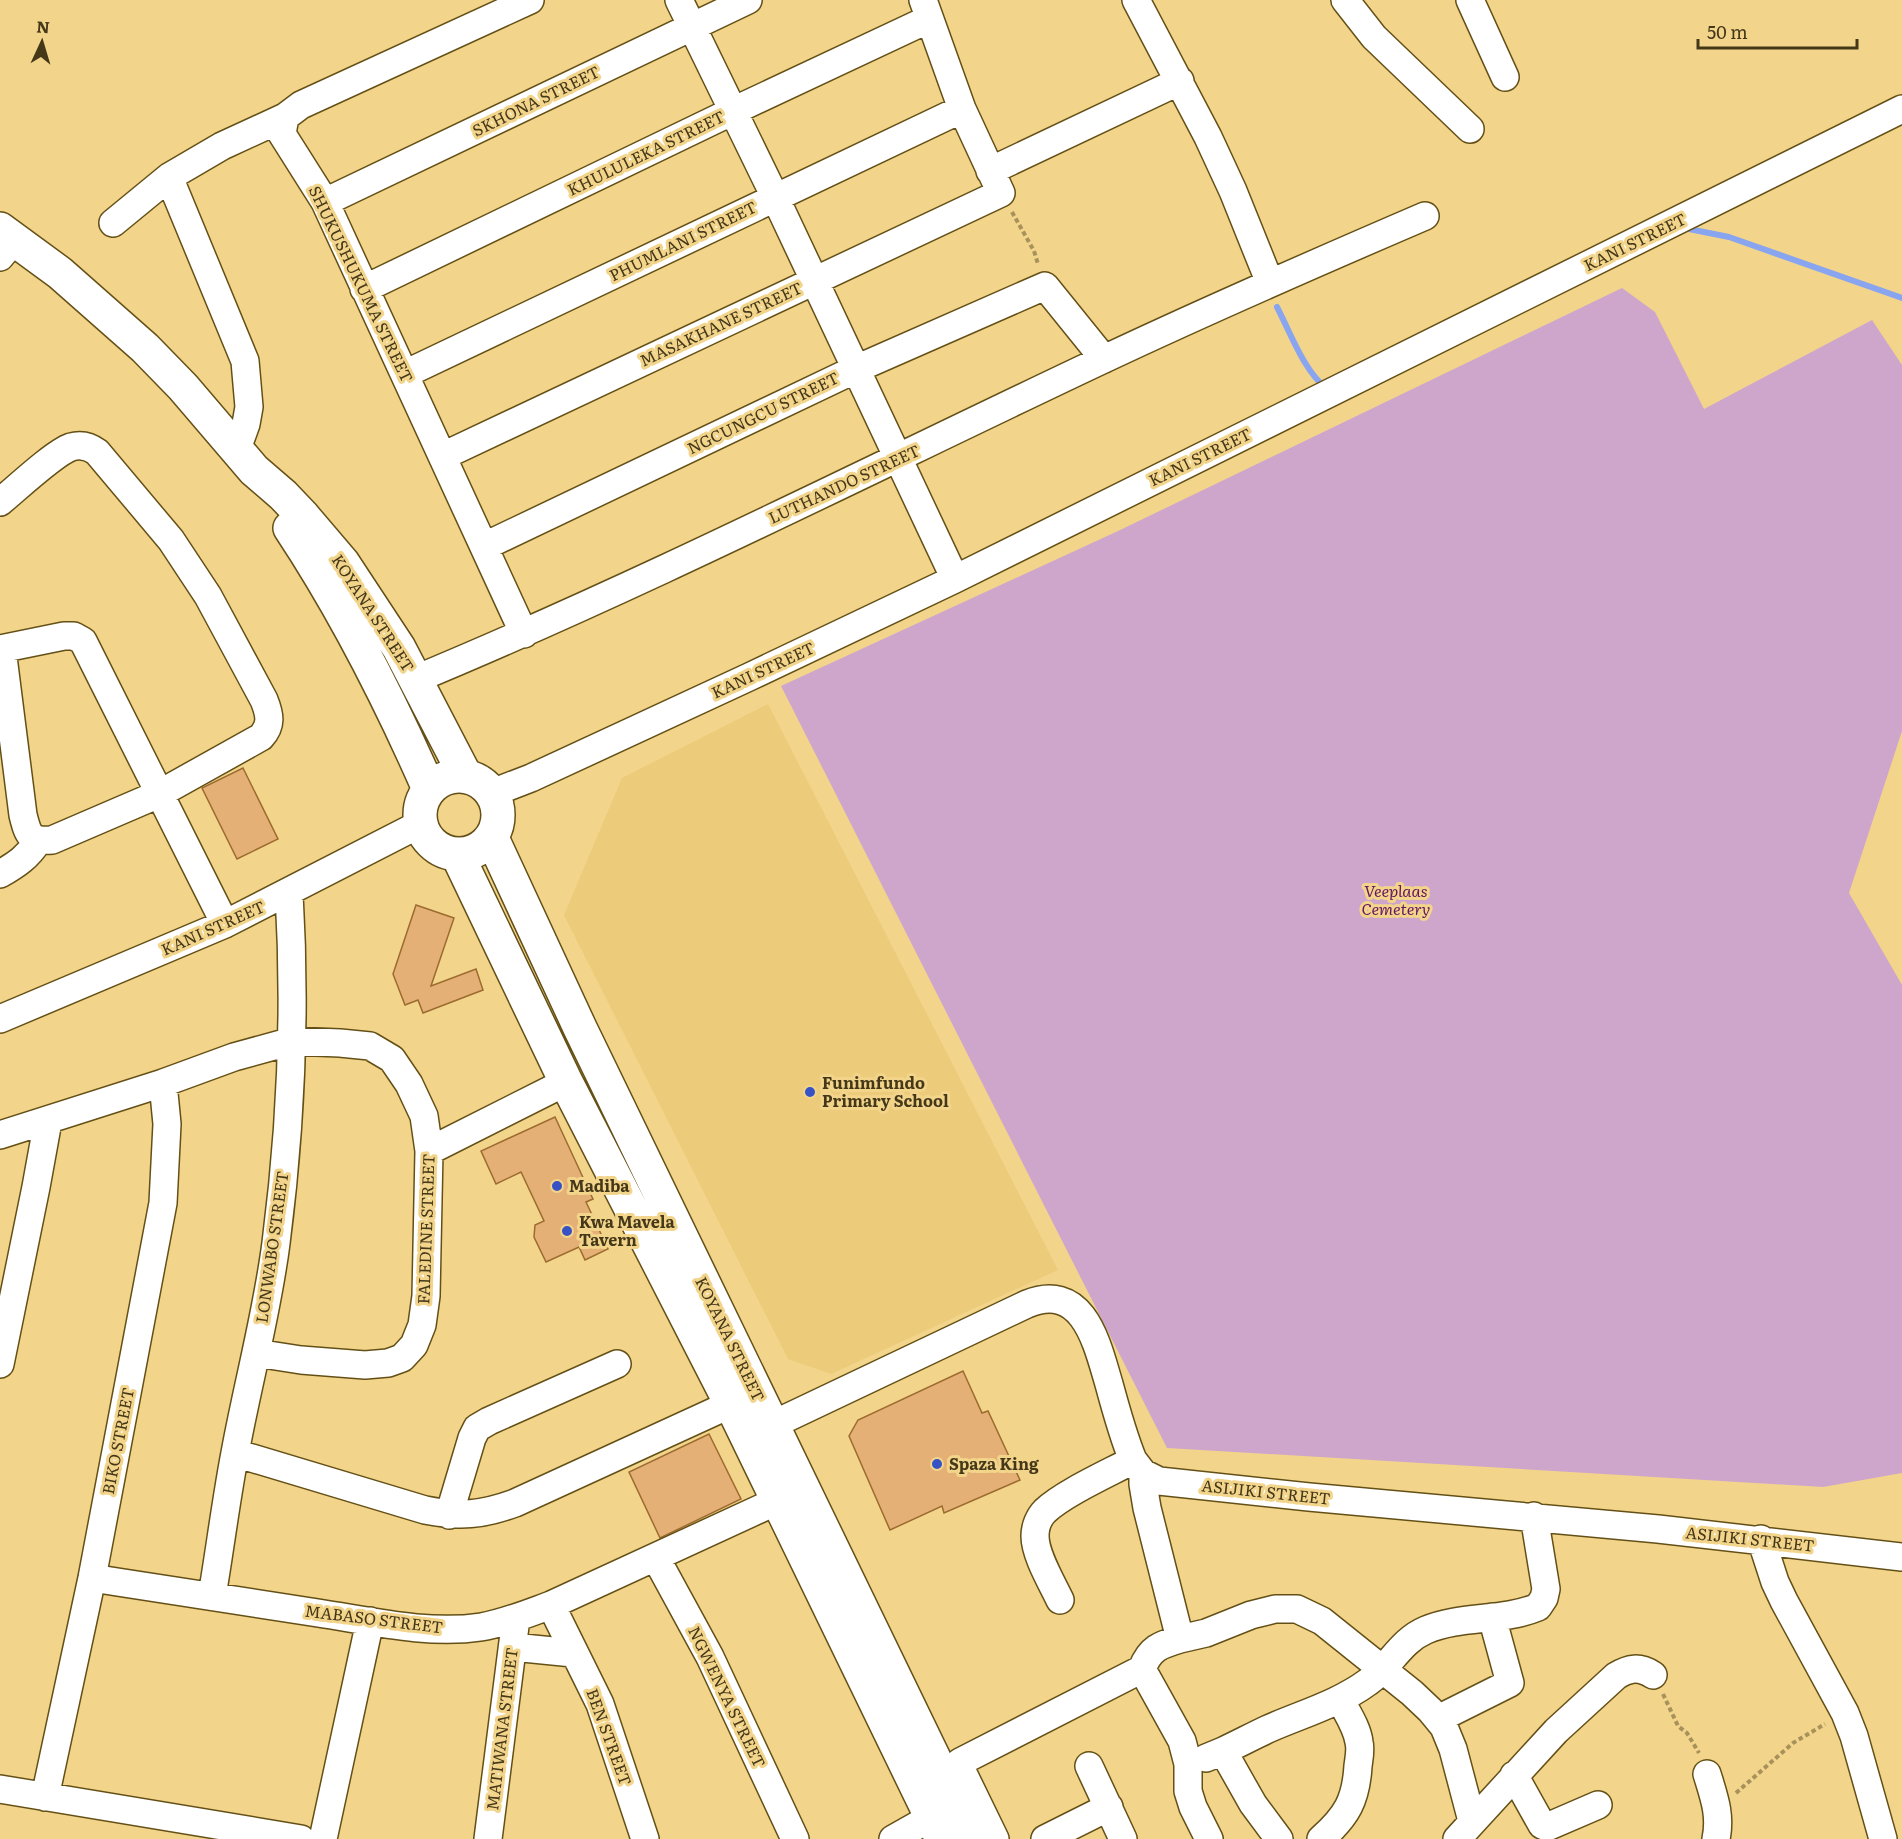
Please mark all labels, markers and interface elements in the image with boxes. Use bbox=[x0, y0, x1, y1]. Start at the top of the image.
north arrow bbox=[12, 12, 72, 72]
scale bar bbox=[1698, 12, 1857, 50]
text: N bbox=[36, 14, 51, 38]
text: 50 m bbox=[1707, 18, 1748, 45]
street label: SKHONA STREET bbox=[468, 59, 604, 141]
street label: KHULULEKA STREET bbox=[563, 103, 729, 201]
street label: SHUKUSHUKUMA STREET bbox=[304, 181, 420, 386]
street label: PHUMLANI STREET bbox=[605, 194, 760, 286]
street label: KANI STREET bbox=[1579, 206, 1690, 276]
street label: MASAKHANE STREET bbox=[635, 275, 806, 371]
street label: NGCUNGCU STREET bbox=[683, 365, 843, 459]
street label: KANI STREET bbox=[1144, 421, 1255, 491]
street label: LUTHANDO STREET bbox=[764, 437, 923, 529]
street label: KOYANA STREET bbox=[327, 549, 421, 676]
street label: KANI STREET bbox=[707, 635, 818, 703]
park label: Veeplaas Cemetery bbox=[1362, 878, 1430, 920]
street label: KANI STREET bbox=[157, 893, 268, 961]
place label: Funimfundo Primary School bbox=[822, 1070, 949, 1112]
marker: Funimfundo Primary School bbox=[803, 1085, 817, 1099]
street label: FALEDINE STREET bbox=[410, 1153, 440, 1305]
street label: LONWABO STREET bbox=[248, 1169, 294, 1324]
place label: Madiba bbox=[569, 1173, 630, 1197]
marker: Madiba bbox=[550, 1179, 564, 1193]
place label: Kwa Mavela Tavern bbox=[579, 1209, 676, 1251]
marker: Kwa Mavela Tavern bbox=[560, 1224, 574, 1238]
street label: KOYANA STREET bbox=[690, 1272, 772, 1405]
street label: BIKO STREET bbox=[95, 1385, 139, 1496]
place label: Spaza King bbox=[949, 1451, 1039, 1475]
marker: Spaza King bbox=[930, 1457, 944, 1471]
street label: ASIJIKI STREET bbox=[1200, 1472, 1332, 1510]
street label: ASIJIKI STREET bbox=[1684, 1519, 1816, 1557]
street label: MABASO STREET bbox=[304, 1598, 445, 1638]
street label: NGWENYA STREET bbox=[683, 1622, 773, 1772]
street label: MATIWANA STREET bbox=[479, 1646, 523, 1812]
street label: BEN STREET bbox=[581, 1685, 639, 1789]

